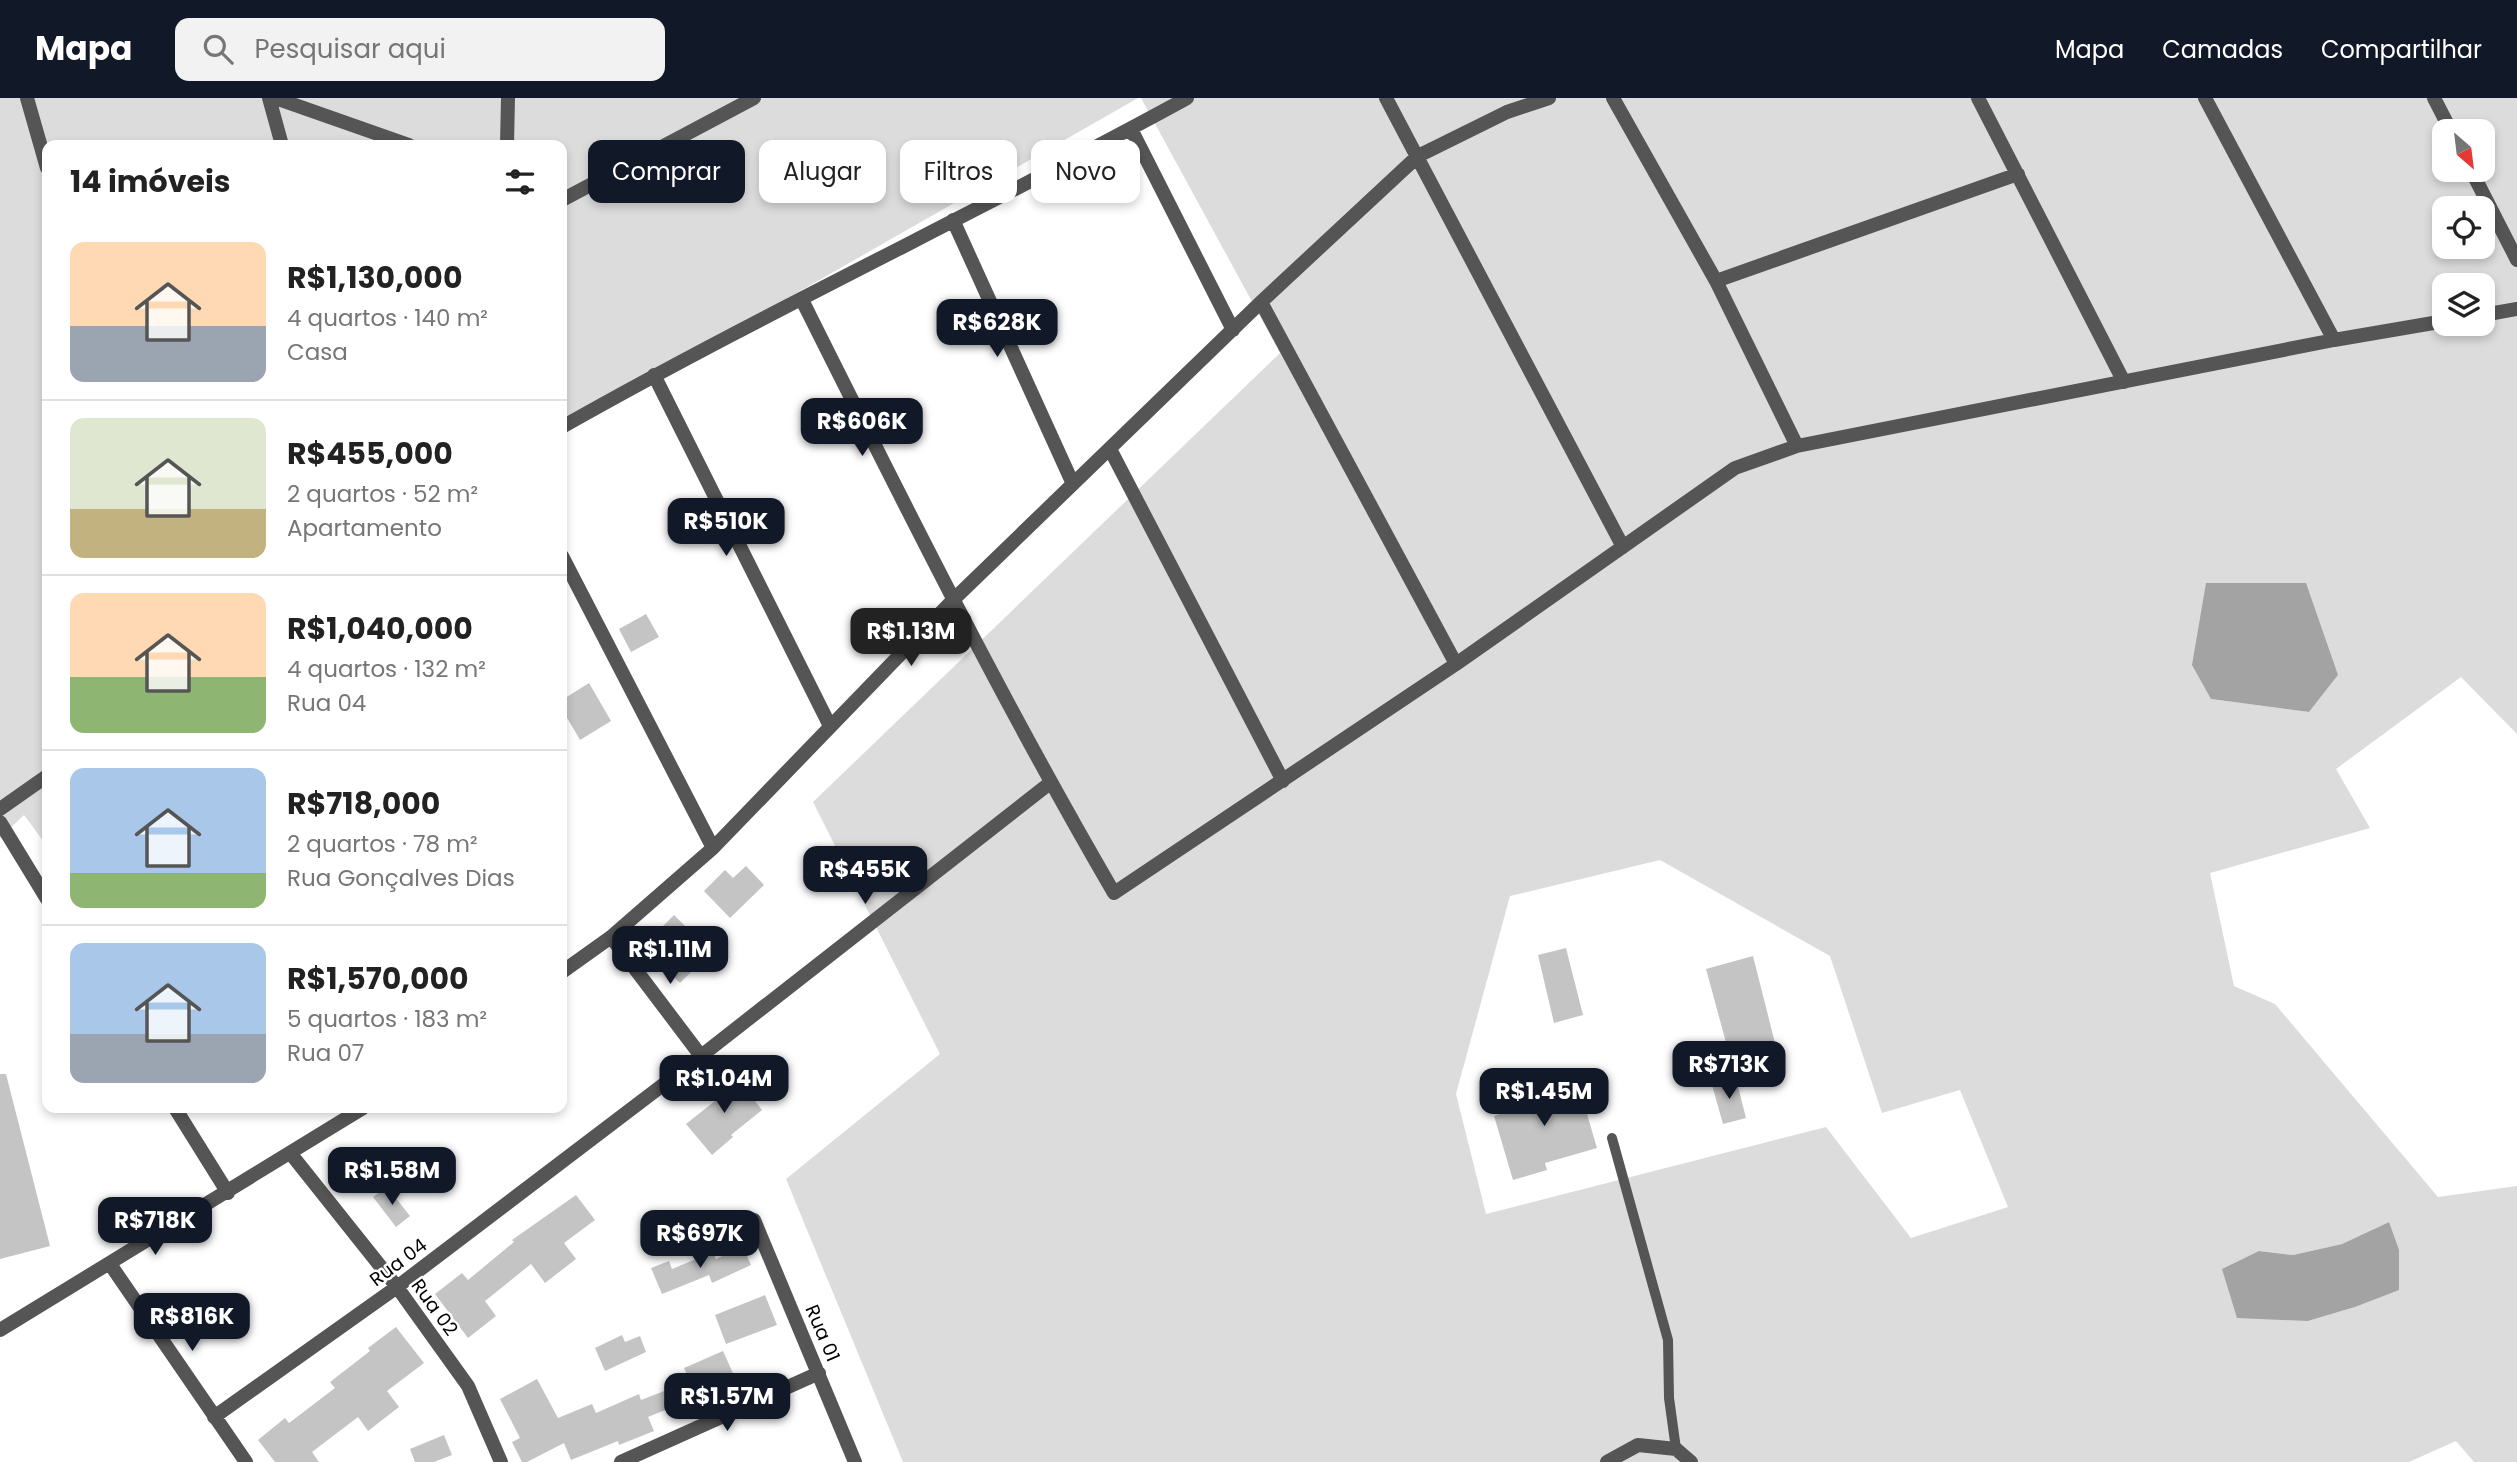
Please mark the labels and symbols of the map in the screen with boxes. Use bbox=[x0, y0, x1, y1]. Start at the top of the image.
north arrow bbox=[2432, 119, 2496, 182]
pin: R$628K bbox=[940, 300, 1054, 359]
pin: R$606K bbox=[805, 398, 919, 458]
pin: R$510K bbox=[669, 498, 783, 558]
pin: R$1.13M bbox=[846, 608, 976, 668]
pin: R$455K bbox=[808, 846, 922, 906]
pin: R$1.11M bbox=[605, 926, 735, 986]
pin: R$713K bbox=[1672, 1042, 1786, 1101]
pin: R$1.04M bbox=[659, 1056, 789, 1115]
pin: R$1.45M bbox=[1479, 1068, 1609, 1128]
pin: R$1.58M bbox=[327, 1148, 457, 1207]
pin: R$718K bbox=[98, 1198, 212, 1257]
pin: R$697K bbox=[643, 1210, 757, 1270]
street label: Rua 04 bbox=[364, 1232, 433, 1293]
street label: Rua 02 bbox=[405, 1273, 465, 1341]
pin: R$816K bbox=[135, 1294, 249, 1353]
street label: Rua 01 bbox=[798, 1300, 847, 1366]
pin: R$1.57M bbox=[662, 1374, 792, 1433]

